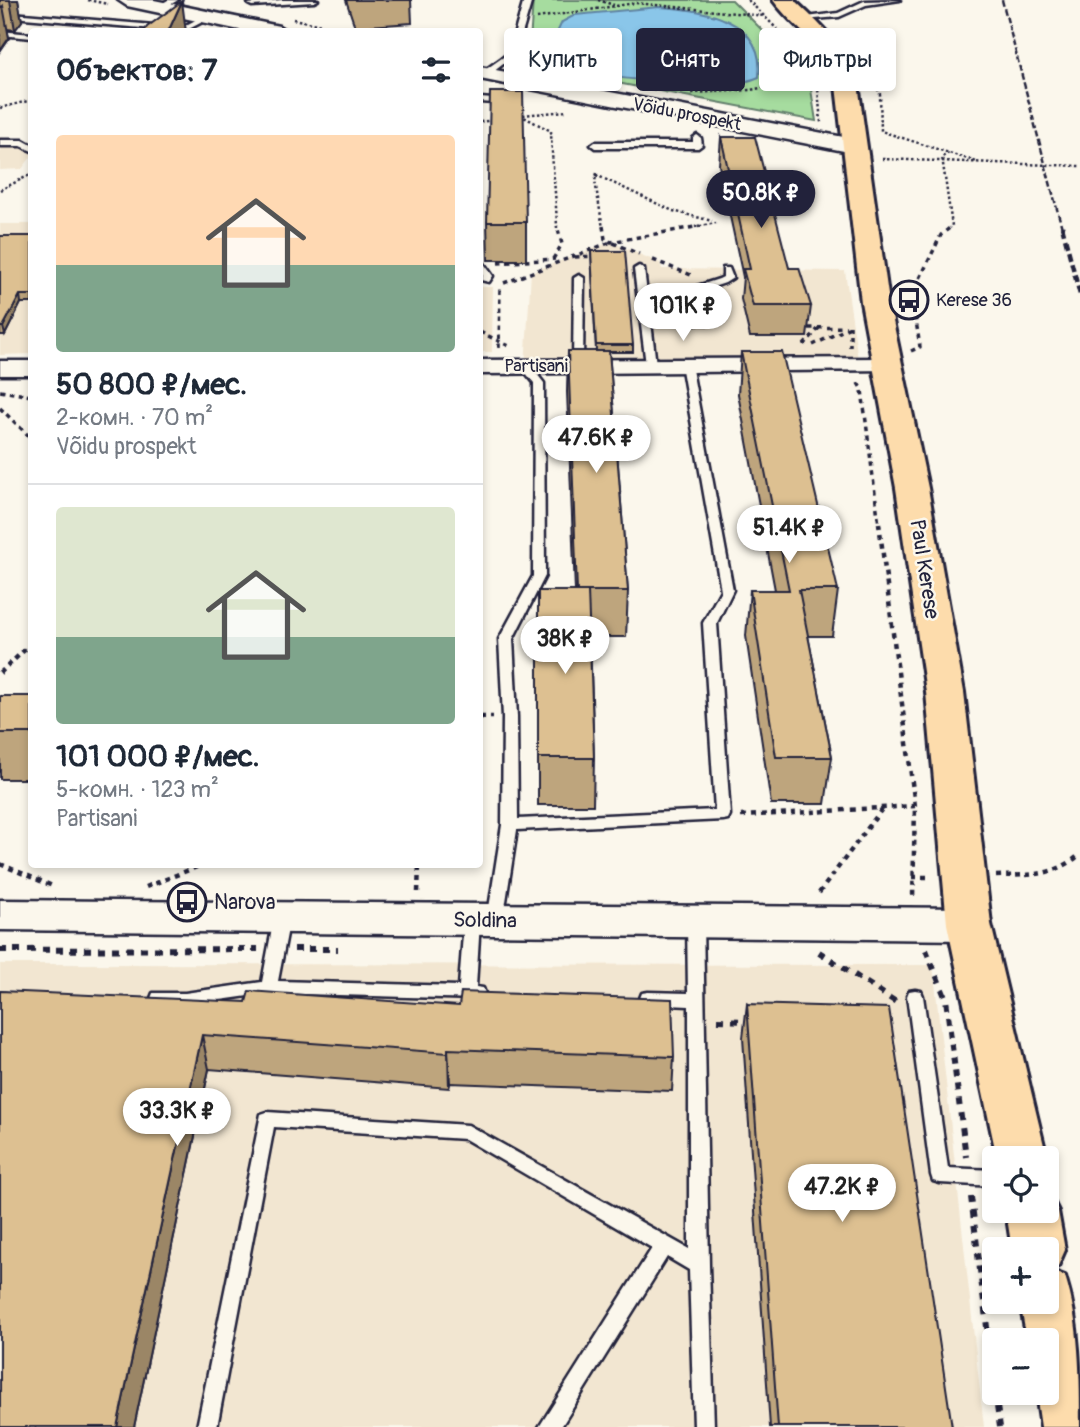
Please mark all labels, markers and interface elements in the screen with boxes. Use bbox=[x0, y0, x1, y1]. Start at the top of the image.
chip: Купить bbox=[504, 28, 622, 91]
chip: Снять bbox=[636, 28, 745, 91]
chip: Фильтры bbox=[759, 28, 896, 91]
icon: filters bbox=[417, 51, 455, 89]
text: Объектов: 7 bbox=[56, 52, 217, 89]
street label: Võidu prospekt bbox=[631, 93, 744, 136]
pin: 50.8K ₽ bbox=[696, 170, 826, 230]
text: 50.8K ₽ bbox=[722, 178, 800, 207]
icon: home bbox=[193, 180, 319, 306]
bus stop icon: Kerese 36 bbox=[888, 279, 930, 321]
pin: 101K ₽ bbox=[626, 284, 740, 343]
place label: Kerese 36 bbox=[936, 289, 1012, 312]
text: 101K ₽ bbox=[650, 291, 716, 320]
street label: Partisani bbox=[504, 355, 568, 378]
text: 50 800 ₽/мес. bbox=[56, 366, 247, 403]
text: 2-комн. · 70 m² bbox=[56, 403, 213, 432]
pin: 47.6K ₽ bbox=[531, 416, 661, 475]
text: 47.6K ₽ bbox=[558, 423, 634, 452]
text: Võidu prospekt bbox=[56, 432, 197, 461]
pin: 51.4K ₽ bbox=[724, 505, 854, 565]
text: 51.4K ₽ bbox=[753, 513, 825, 542]
street label: Paul Kerese bbox=[903, 517, 946, 621]
icon: home bbox=[193, 552, 319, 678]
pin: 38K ₽ bbox=[516, 616, 614, 676]
text: 38K ₽ bbox=[536, 624, 594, 653]
text: 101 000 ₽/мес. bbox=[56, 738, 260, 775]
text: 5-комн. · 123 m² bbox=[56, 775, 219, 804]
text: Partisani bbox=[56, 804, 137, 833]
bus stop icon: Narova bbox=[166, 881, 208, 923]
place label: Narova bbox=[214, 889, 276, 916]
street label: Soldina bbox=[453, 906, 517, 935]
pin: 33.3K ₽ bbox=[112, 1088, 242, 1148]
text: 33.3K ₽ bbox=[139, 1096, 215, 1125]
map controls bbox=[982, 1146, 1059, 1405]
button: locate bbox=[982, 1146, 1059, 1223]
pin: 47.2K ₽ bbox=[777, 1164, 907, 1224]
text: 47.2K ₽ bbox=[804, 1172, 880, 1201]
button: + bbox=[982, 1237, 1059, 1314]
button: − bbox=[982, 1328, 1059, 1405]

